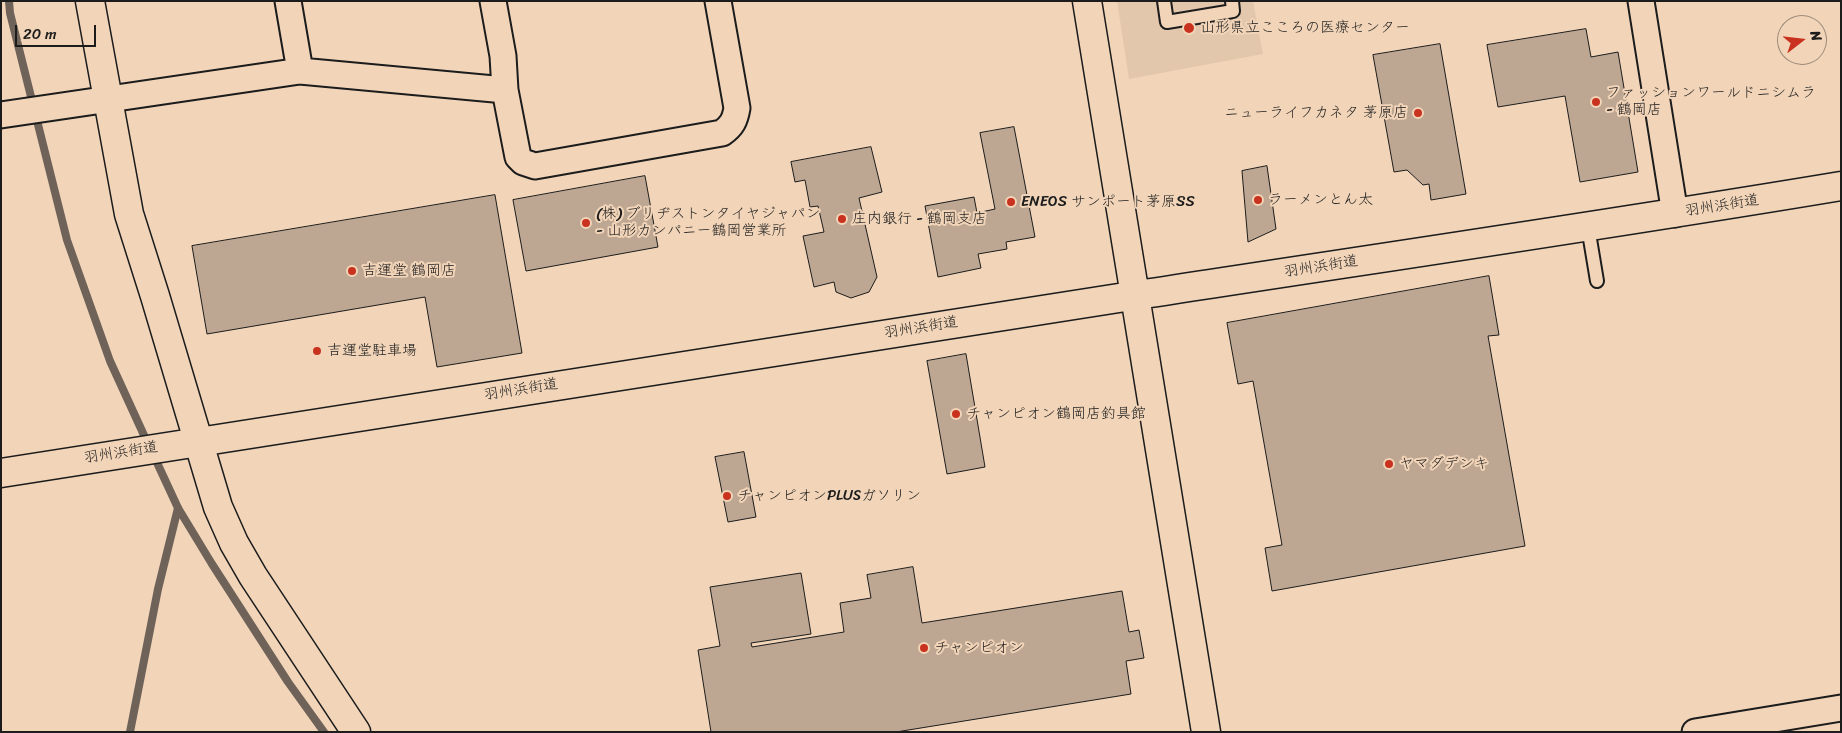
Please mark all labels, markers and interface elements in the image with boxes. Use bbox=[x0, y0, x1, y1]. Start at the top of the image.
scale bar bbox=[18, 15, 99, 47]
north arrow bbox=[1777, 15, 1827, 65]
place label: 山形県立こころの医療センター bbox=[1200, 19, 1410, 37]
text: 20 m bbox=[23, 21, 57, 47]
marker: 山形県立こころの医療センター bbox=[1182, 21, 1196, 35]
text: N bbox=[1803, 28, 1829, 44]
place label: ファッションワールドニシムラ - 鶴岡店 bbox=[1606, 84, 1816, 119]
marker: ファッションワールドニシムラ - 鶴岡店 bbox=[1590, 96, 1602, 108]
place label: ニューライフカネタ 茅原店 bbox=[1224, 104, 1408, 122]
marker: ニューライフカネタ 茅原店 bbox=[1412, 107, 1424, 119]
place label: ラーメンとん太 bbox=[1268, 191, 1373, 209]
street label: 羽州浜街道 bbox=[1684, 191, 1760, 221]
place label: ENEOS サンポート茅原SS bbox=[1021, 193, 1195, 211]
marker: ラーメンとん太 bbox=[1252, 194, 1264, 206]
marker: ENEOS サンポート茅原SS bbox=[1005, 196, 1017, 208]
place label: (株) ブリヂストンタイヤジャパン - 山形カンパニー鶴岡営業所 bbox=[596, 205, 821, 240]
place label: 庄内銀行 - 鶴岡支店 bbox=[852, 210, 987, 228]
marker: 庄内銀行 - 鶴岡支店 bbox=[836, 213, 848, 225]
marker: (株) ブリヂストンタイヤジャパン - 山形カンパニー鶴岡営業所 bbox=[580, 217, 592, 229]
street label: 羽州浜街道 bbox=[1283, 252, 1359, 282]
place label: 吉運堂 鶴岡店 bbox=[362, 262, 456, 280]
marker: 吉運堂 鶴岡店 bbox=[346, 265, 358, 277]
street label: 羽州浜街道 bbox=[883, 313, 959, 343]
place label: 吉運堂駐車場 bbox=[327, 342, 417, 360]
marker: 吉運堂駐車場 bbox=[311, 345, 323, 357]
street label: 羽州浜街道 bbox=[483, 375, 559, 405]
place label: チャンピオン鶴岡店釣具館 bbox=[966, 405, 1146, 423]
marker: チャンピオン鶴岡店釣具館 bbox=[950, 408, 962, 420]
street label: 羽州浜街道 bbox=[83, 438, 159, 468]
place label: ヤマダデンキ bbox=[1399, 455, 1489, 473]
marker: ヤマダデンキ bbox=[1383, 458, 1395, 470]
place label: チャンピオンPLUSガソリン bbox=[737, 487, 921, 505]
marker: チャンピオンPLUSガソリン bbox=[721, 490, 733, 502]
place label: チャンピオン bbox=[934, 639, 1024, 657]
marker: チャンピオン bbox=[918, 642, 930, 654]

